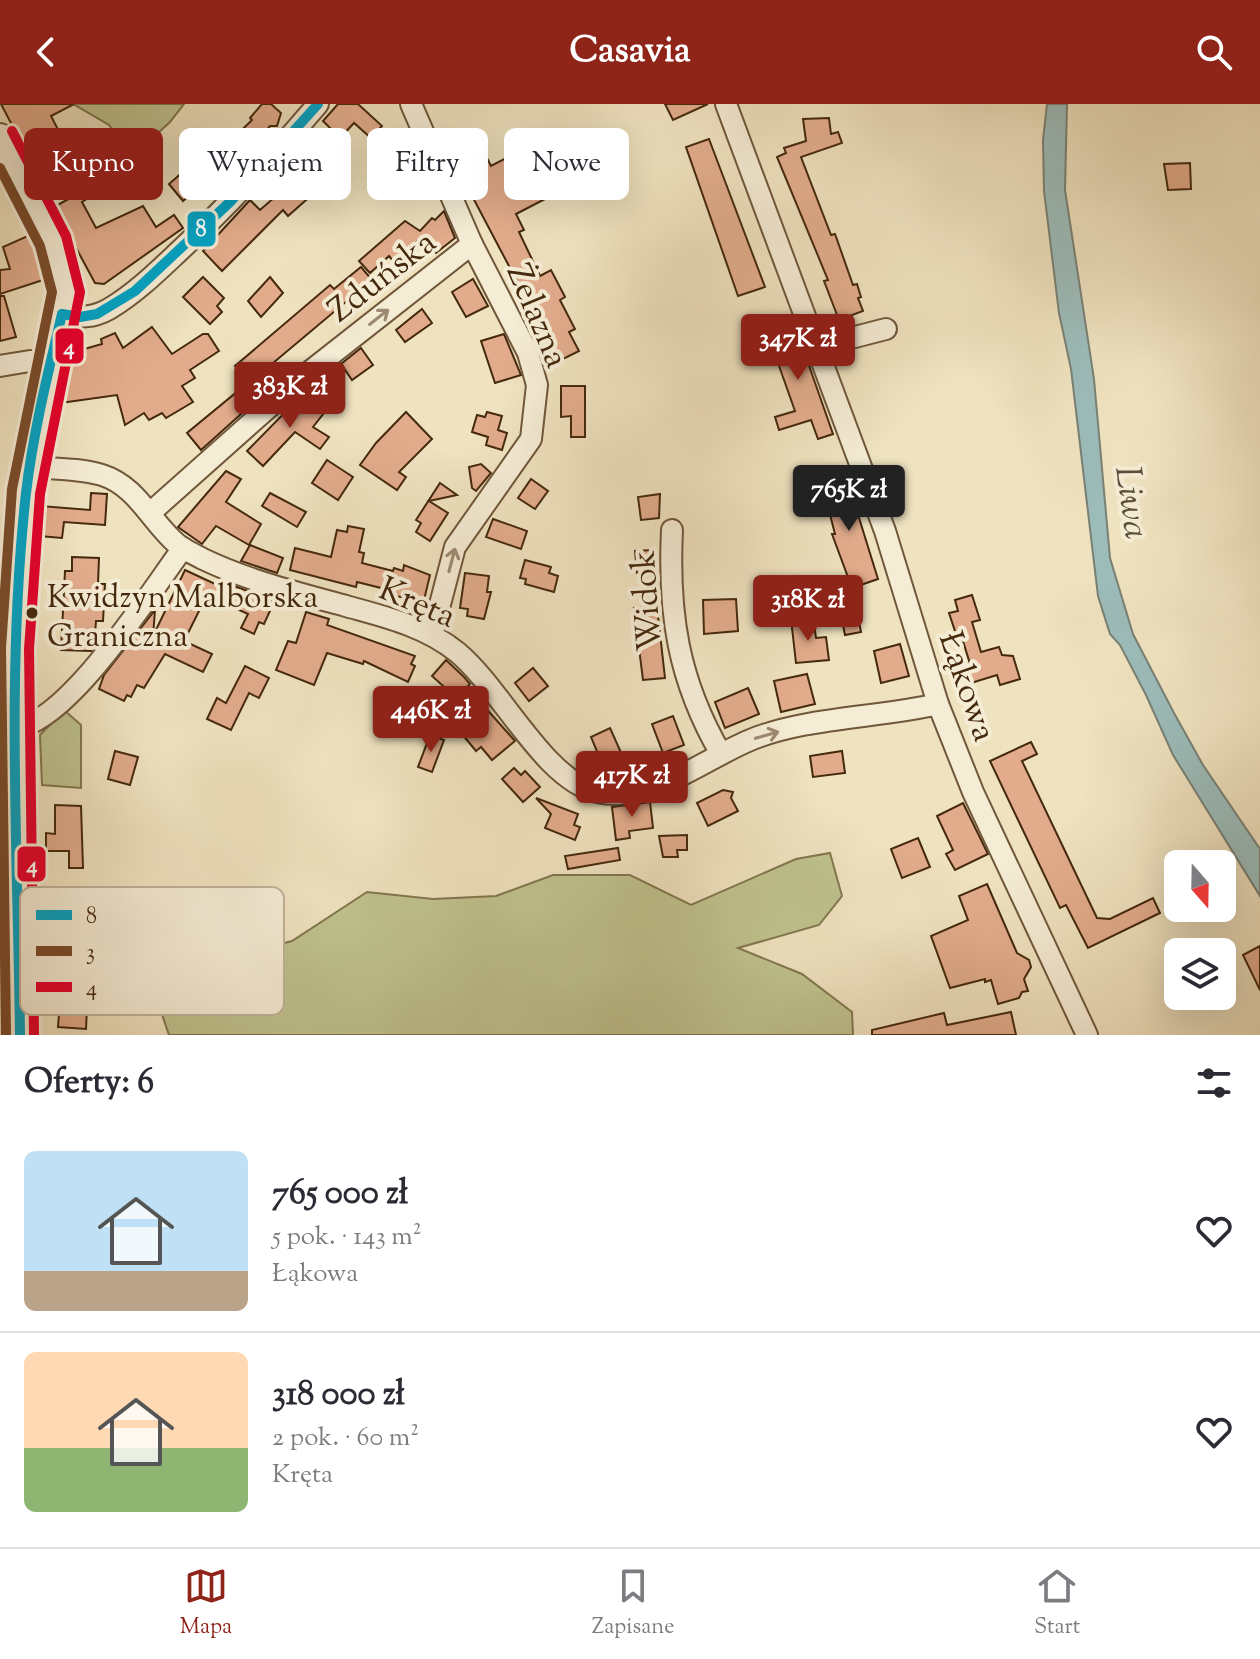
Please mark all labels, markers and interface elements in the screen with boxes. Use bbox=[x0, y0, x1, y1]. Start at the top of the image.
text: Casavia bbox=[570, 26, 691, 78]
icon: back bbox=[24, 30, 68, 74]
icon: search bbox=[1192, 30, 1236, 74]
chip: Kupno bbox=[24, 128, 163, 200]
chip: Wynajem bbox=[179, 128, 351, 200]
chip: Filtry bbox=[367, 128, 488, 200]
chip: Nowe bbox=[504, 128, 629, 200]
line badge: 8 bbox=[186, 210, 217, 248]
text: 8 bbox=[195, 215, 207, 247]
street label: Zduńska bbox=[319, 220, 448, 336]
street label: Żelazna bbox=[492, 257, 580, 376]
one-way arrow bbox=[368, 308, 389, 325]
pin: 347K zł bbox=[724, 314, 872, 382]
text: 347K zł bbox=[759, 321, 837, 358]
line badge: 4 bbox=[54, 327, 85, 365]
text: 4 bbox=[62, 333, 75, 365]
pin: 383K zł bbox=[216, 362, 364, 430]
text: 383K zł bbox=[252, 369, 328, 406]
water label: Liwa bbox=[1099, 463, 1161, 542]
pin: 765K zł bbox=[775, 465, 923, 533]
text: 765K zł bbox=[811, 472, 887, 509]
one-way arrow bbox=[445, 547, 460, 573]
street label: Widok bbox=[621, 549, 676, 653]
street label: Kręta bbox=[370, 566, 463, 642]
pin: 318K zł bbox=[734, 575, 882, 643]
place label: Kwidzyn Malborska Graniczna bbox=[47, 576, 318, 661]
text: 318K zł bbox=[771, 582, 845, 619]
marker: Kwidzyn Malborska Graniczna bbox=[24, 605, 40, 621]
street label: Łąkowa bbox=[924, 626, 1007, 748]
pin: 446K zł bbox=[357, 686, 505, 754]
text: 446K zł bbox=[391, 693, 471, 730]
one-way arrow bbox=[754, 727, 780, 742]
pin: 417K zł bbox=[558, 751, 706, 819]
text: 417K zł bbox=[594, 758, 670, 795]
line badge: 4 bbox=[16, 845, 47, 883]
north arrow bbox=[1164, 850, 1236, 922]
map controls bbox=[1164, 850, 1236, 1010]
text: 4 bbox=[25, 851, 38, 883]
legend bbox=[20, 887, 284, 1015]
text: 8 bbox=[86, 902, 97, 934]
text: 3 bbox=[86, 938, 95, 970]
button: layers bbox=[1164, 938, 1236, 1010]
text: 4 bbox=[86, 974, 97, 1006]
text: Oferty: 6 bbox=[24, 1059, 154, 1108]
icon: filters bbox=[1192, 1061, 1236, 1105]
text: 765 000 zł bbox=[272, 1170, 408, 1219]
icon: home bbox=[88, 1183, 184, 1279]
icon: heart bbox=[1192, 1209, 1236, 1253]
text: 5 pok. · 143 m² bbox=[272, 1219, 422, 1256]
text: Łąkowa bbox=[272, 1256, 358, 1293]
text: 318 000 zł bbox=[272, 1371, 405, 1420]
icon: home bbox=[88, 1384, 184, 1480]
icon: heart bbox=[1192, 1410, 1236, 1454]
text: 2 pok. · 60 m² bbox=[272, 1420, 419, 1457]
text: Kręta bbox=[272, 1457, 333, 1494]
tab: Mapa bbox=[180, 1564, 232, 1644]
tab: Zapisane bbox=[592, 1564, 674, 1644]
tab: Start bbox=[1034, 1564, 1080, 1644]

